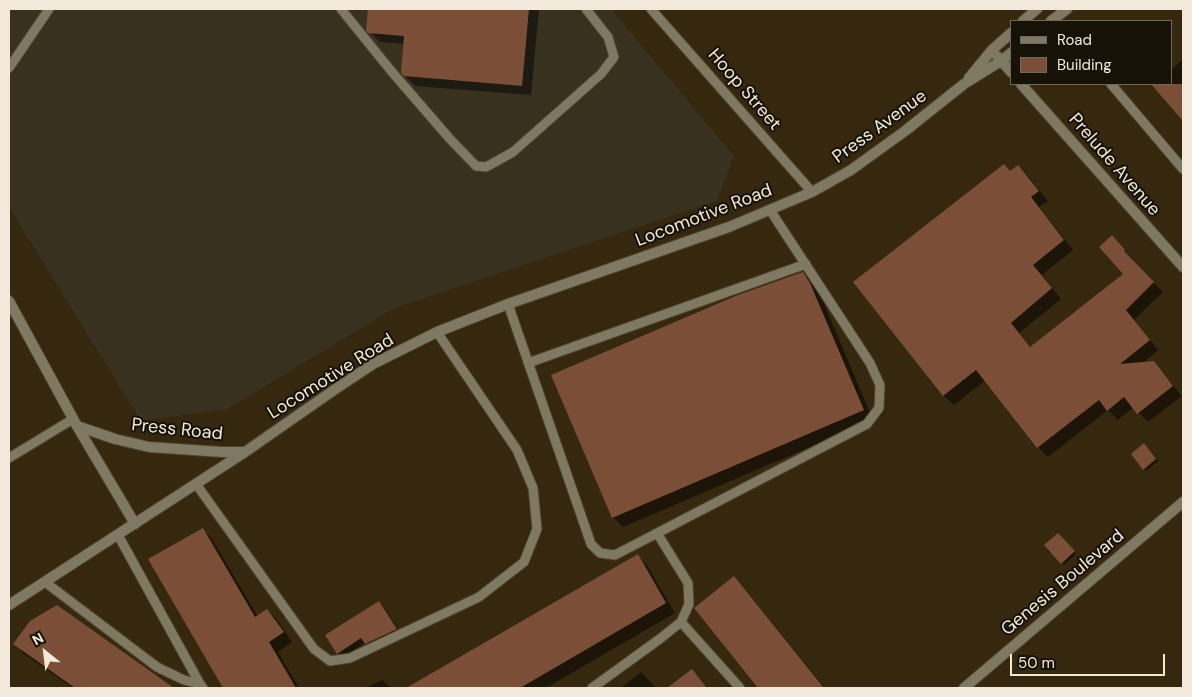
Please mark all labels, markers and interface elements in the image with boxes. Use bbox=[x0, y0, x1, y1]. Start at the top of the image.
legend bbox=[1010, 20, 1172, 85]
text: Road bbox=[1057, 30, 1092, 50]
street label: Hoop Street bbox=[703, 45, 785, 135]
text: Building bbox=[1057, 55, 1112, 75]
street label: Press Avenue bbox=[829, 86, 931, 168]
street label: Prelude Avenue bbox=[1064, 109, 1164, 221]
street label: Locomotive Road bbox=[633, 180, 775, 252]
street label: Locomotive Road bbox=[264, 330, 398, 424]
street label: Press Road bbox=[130, 414, 224, 446]
street label: Genesis Boulevard bbox=[997, 525, 1129, 641]
north arrow bbox=[20, 627, 70, 677]
text: N bbox=[29, 629, 47, 649]
scale bar bbox=[1012, 644, 1167, 676]
text: 50 m bbox=[1018, 653, 1055, 673]

